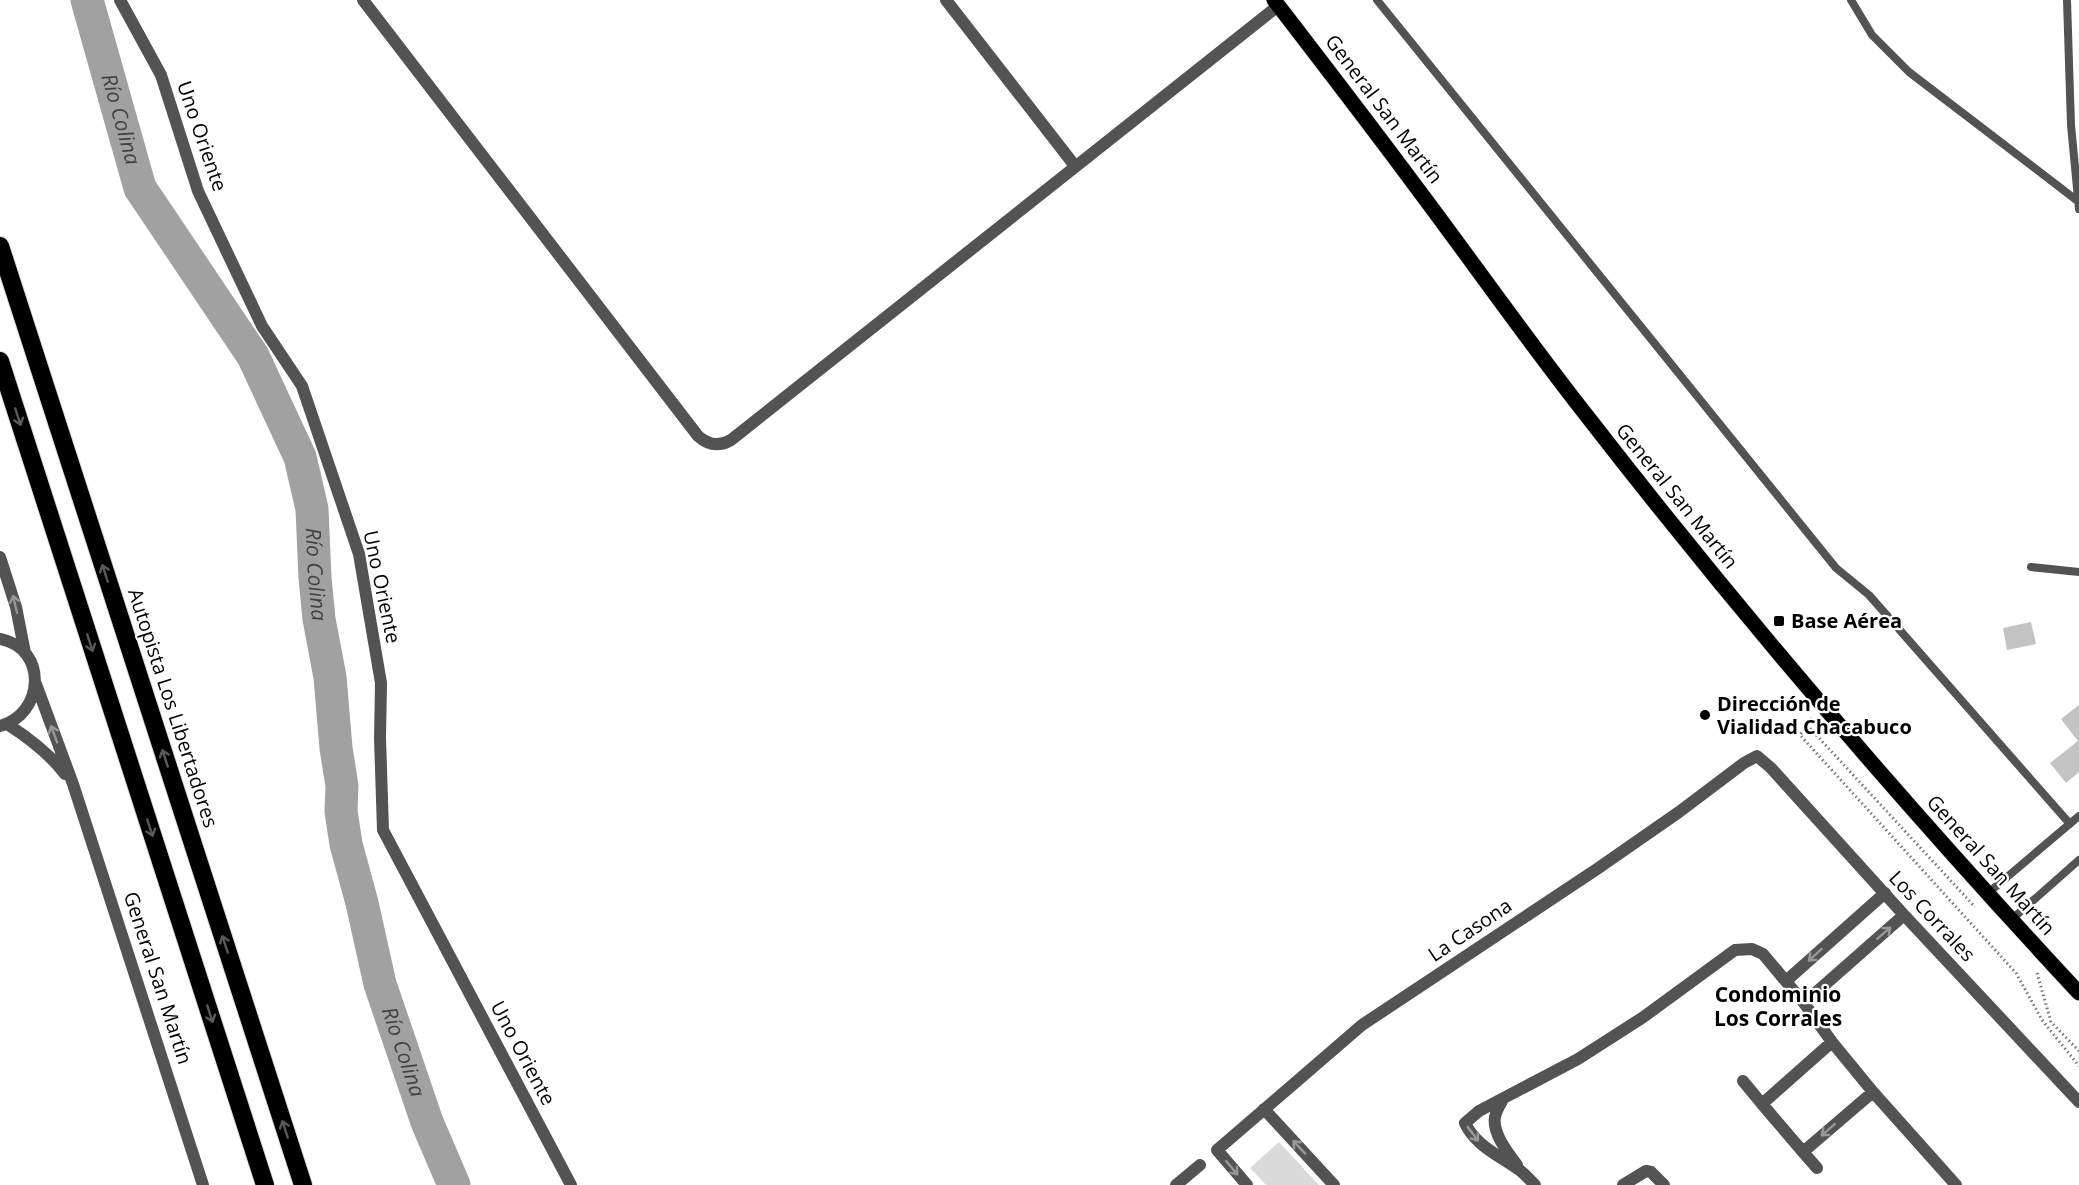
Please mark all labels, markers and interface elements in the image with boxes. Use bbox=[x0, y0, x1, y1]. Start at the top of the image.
street label: General San Martín bbox=[1319, 29, 1449, 189]
water label: Río Colina bbox=[95, 70, 148, 168]
street label: Uno Oriente bbox=[171, 77, 234, 194]
one-way arrow bbox=[13, 407, 24, 426]
street label: General San Martín bbox=[1610, 417, 1745, 574]
water label: Río Colina bbox=[300, 527, 334, 622]
street label: Uno Oriente bbox=[357, 528, 408, 646]
one-way arrow bbox=[99, 564, 110, 583]
street label: Autopista Los Libertadores bbox=[122, 585, 225, 831]
one-way arrow bbox=[9, 595, 21, 614]
place label: Base Aérea bbox=[1791, 607, 1902, 634]
marker: Base Aérea bbox=[1772, 614, 1786, 628]
one-way arrow bbox=[86, 633, 97, 652]
place label: Dirección de Vialidad Chacabuco bbox=[1717, 690, 1912, 740]
marker: Dirección de Vialidad Chacabuco bbox=[1698, 708, 1712, 722]
one-way arrow bbox=[48, 725, 59, 744]
one-way arrow bbox=[159, 749, 170, 768]
street label: General San Martín bbox=[1921, 789, 2062, 941]
one-way arrow bbox=[145, 818, 156, 837]
street label: Los Corrales bbox=[1883, 864, 1981, 967]
street label: General San Martín bbox=[118, 888, 199, 1068]
street label: La Casona bbox=[1423, 892, 1517, 967]
one-way arrow bbox=[1876, 926, 1891, 940]
one-way arrow bbox=[219, 935, 230, 954]
one-way arrow bbox=[1808, 948, 1823, 962]
district label: Condominio Los Corrales bbox=[1714, 980, 1842, 1032]
street label: Uno Oriente bbox=[485, 996, 562, 1110]
water label: Río Colina bbox=[376, 1003, 432, 1101]
one-way arrow bbox=[205, 1004, 216, 1023]
one-way arrow bbox=[279, 1120, 290, 1139]
one-way arrow bbox=[1821, 1123, 1836, 1137]
one-way arrow bbox=[1466, 1126, 1479, 1142]
one-way arrow bbox=[1292, 1140, 1306, 1155]
one-way arrow bbox=[1225, 1160, 1239, 1175]

